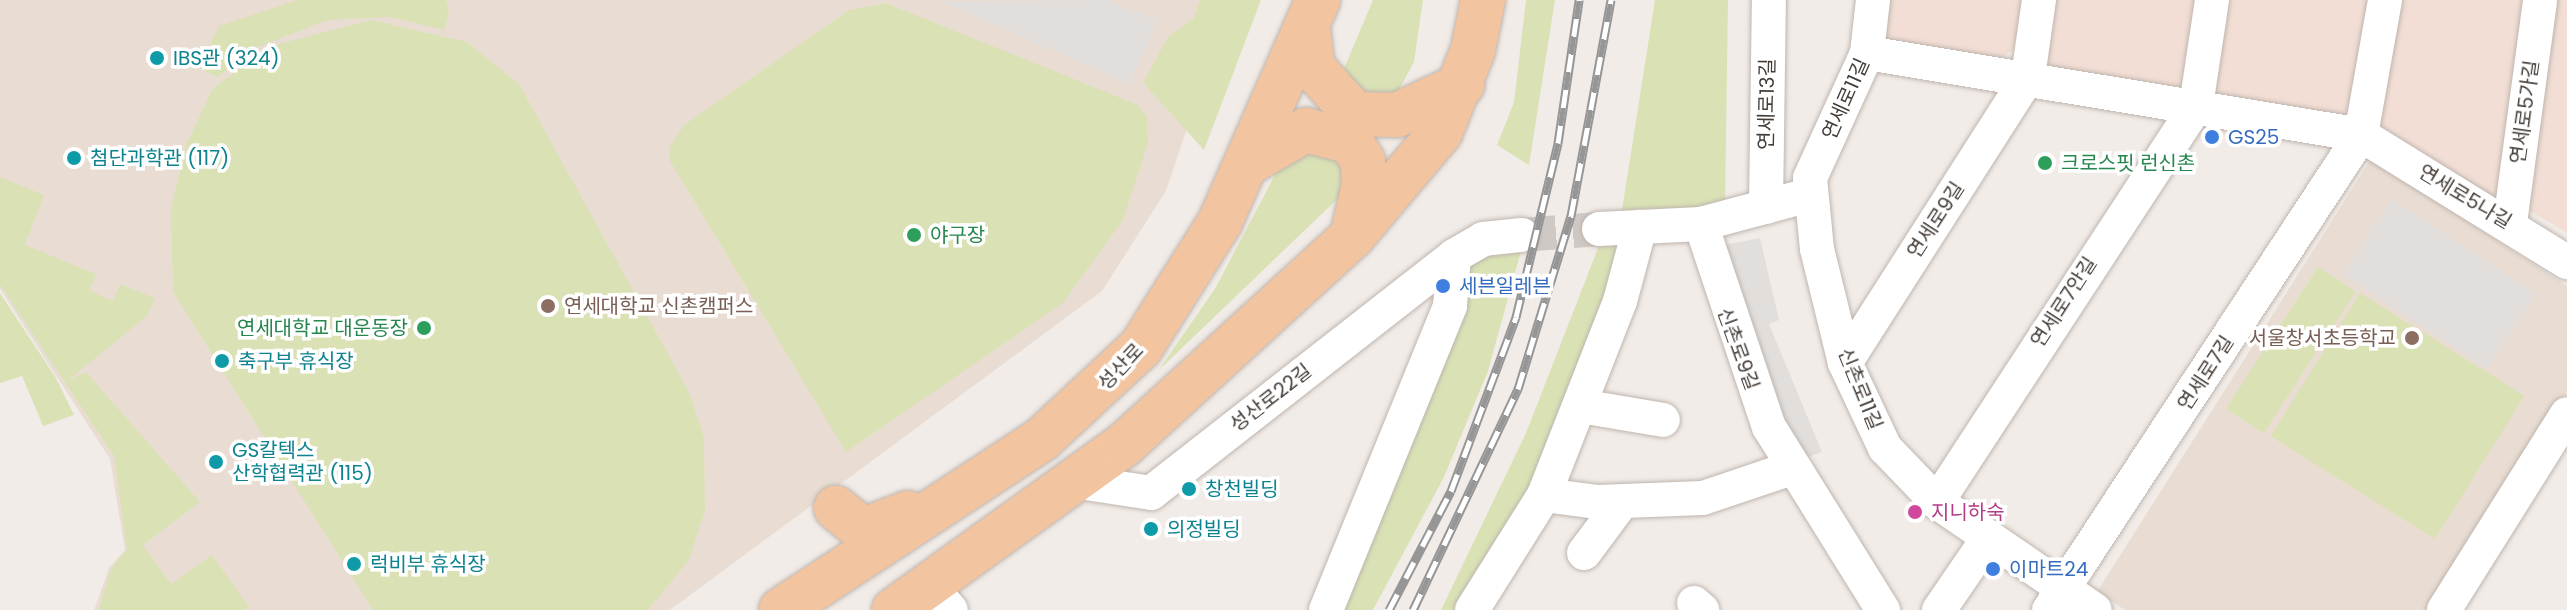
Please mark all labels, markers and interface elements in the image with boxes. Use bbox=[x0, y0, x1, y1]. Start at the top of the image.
place label: IBS관 (324) bbox=[173, 46, 280, 70]
marker: IBS관 (324) bbox=[148, 49, 166, 67]
street label: 연세로11길 bbox=[1817, 55, 1875, 143]
street label: 연세로13길 bbox=[1754, 58, 1780, 150]
street label: 연세로5가길 bbox=[2506, 59, 2544, 165]
place label: GS25 bbox=[2228, 125, 2279, 149]
marker: GS25 bbox=[2203, 128, 2221, 146]
place label: 첨단과학관 (117) bbox=[90, 146, 229, 170]
marker: 첨단과학관 (117) bbox=[65, 149, 83, 167]
place label: 크로스핏 런신촌 bbox=[2061, 151, 2195, 175]
marker: 크로스핏 런신촌 bbox=[2036, 154, 2054, 172]
street label: 연세로5나길 bbox=[2414, 160, 2516, 234]
street label: 연세로9길 bbox=[1902, 177, 1970, 263]
place label: 야구장 bbox=[930, 223, 985, 247]
marker: 야구장 bbox=[905, 226, 923, 244]
street label: 연세로7안길 bbox=[2026, 252, 2102, 352]
place label: 세븐일레븐 bbox=[1459, 274, 1551, 298]
marker: 세븐일레븐 bbox=[1434, 277, 1452, 295]
place label: 연세대학교 신촌캠퍼스 bbox=[564, 294, 753, 318]
marker: 연세대학교 신촌캠퍼스 bbox=[539, 297, 557, 315]
street label: 신촌로9길 bbox=[1712, 304, 1764, 394]
place label: 연세대학교 대운동장 bbox=[237, 316, 408, 340]
marker: 연세대학교 대운동장 bbox=[415, 319, 433, 337]
place label: 서울창서초등학교 bbox=[2249, 326, 2396, 350]
marker: 서울창서초등학교 bbox=[2403, 329, 2421, 347]
street label: 연세로7길 bbox=[2173, 331, 2239, 415]
street label: 성산로 bbox=[1093, 339, 1149, 395]
street label: 신촌로11길 bbox=[1833, 344, 1887, 434]
place label: 축구부 휴식장 bbox=[238, 349, 354, 373]
marker: 축구부 휴식장 bbox=[213, 352, 231, 370]
street label: 성산로22길 bbox=[1226, 359, 1316, 437]
place label: GS칼텍스 산학협력관 (115) bbox=[232, 438, 373, 485]
marker: GS칼텍스 산학협력관 (115) bbox=[207, 453, 225, 471]
place label: 창천빌딩 bbox=[1205, 477, 1279, 501]
marker: 창천빌딩 bbox=[1180, 480, 1198, 498]
place label: 지니하숙 bbox=[1931, 500, 2005, 524]
marker: 지니하숙 bbox=[1906, 503, 1924, 521]
place label: 의정빌딩 bbox=[1167, 517, 1241, 541]
marker: 의정빌딩 bbox=[1142, 520, 1160, 538]
place label: 럭비부 휴식장 bbox=[370, 552, 486, 576]
marker: 럭비부 휴식장 bbox=[345, 555, 363, 573]
place label: 이마트24 bbox=[2009, 557, 2088, 581]
marker: 이마트24 bbox=[1984, 560, 2002, 578]

